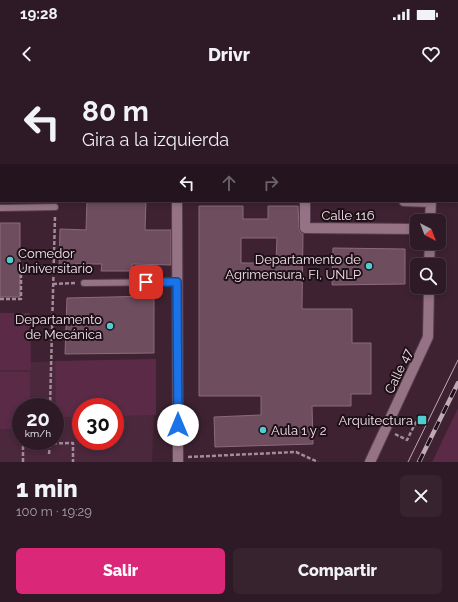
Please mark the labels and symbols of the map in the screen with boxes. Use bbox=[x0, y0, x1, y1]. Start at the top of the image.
street label: Calle 116 bbox=[322, 208, 375, 223]
north arrow bbox=[410, 214, 446, 250]
place label: Comedor Universitario bbox=[18, 246, 93, 276]
place label: Departamento de Agrimensura, FI, UNLP bbox=[225, 252, 361, 282]
marker: Comedor Universitario bbox=[5, 255, 15, 265]
marker: Departamento de Agrimensura, FI, UNLP bbox=[364, 261, 374, 271]
pin bbox=[129, 265, 163, 299]
place label: Departamento de Mecánica bbox=[15, 312, 102, 342]
marker: Departamento de Mecánica bbox=[105, 321, 115, 331]
street label: Calle 47 bbox=[382, 346, 415, 396]
speed limit sign: 30 bbox=[72, 398, 124, 450]
position arrow bbox=[157, 404, 199, 446]
place label: Arquitectura bbox=[339, 413, 413, 428]
marker: Arquitectura bbox=[416, 414, 428, 426]
place label: Aula 1 y 2 bbox=[271, 423, 327, 438]
marker: Aula 1 y 2 bbox=[258, 425, 268, 435]

